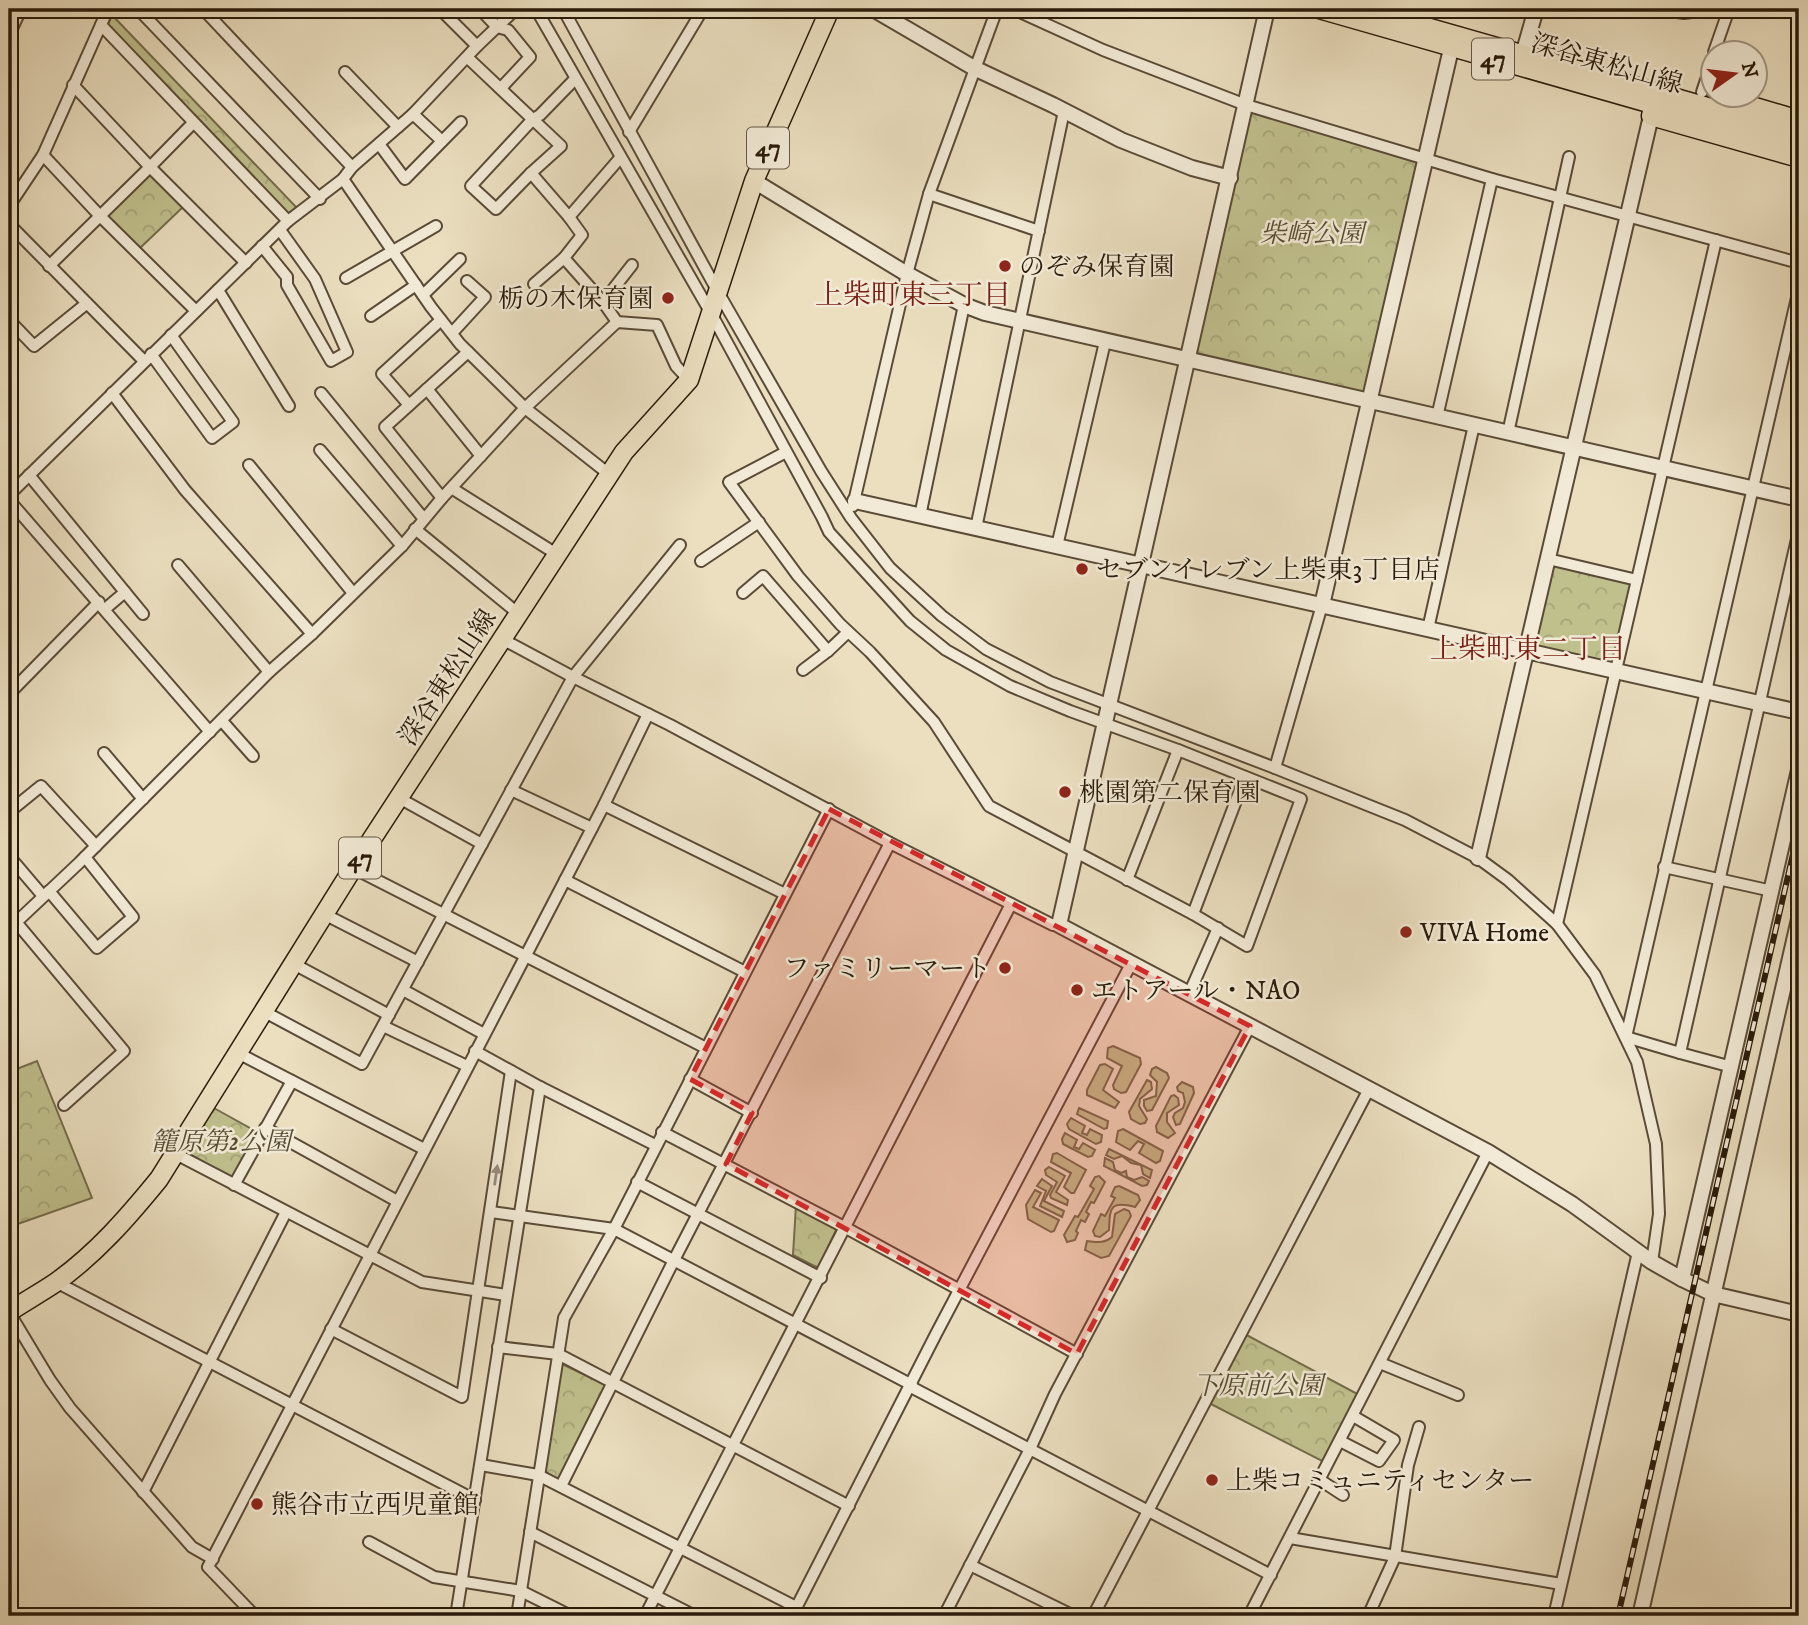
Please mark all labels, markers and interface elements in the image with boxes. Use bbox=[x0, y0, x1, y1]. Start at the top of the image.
street label: 深谷東松山線 bbox=[1527, 27, 1686, 102]
road number: 47 bbox=[1472, 38, 1514, 80]
north arrow bbox=[1700, 38, 1770, 108]
text: N bbox=[1736, 60, 1762, 81]
road number: 47 bbox=[747, 128, 789, 168]
park label: 柴崎公園 bbox=[1260, 218, 1368, 251]
place label: のぞみ保育園 bbox=[1019, 251, 1175, 284]
marker: のぞみ保育園 bbox=[997, 258, 1013, 274]
district label: 上柴町東三丁目 bbox=[815, 278, 1011, 313]
place label: 栃の木保育園 bbox=[498, 283, 654, 316]
marker: 栃の木保育園 bbox=[660, 290, 676, 306]
place label: セブンイレブン上柴東3丁目店 bbox=[1096, 554, 1440, 587]
marker: セブンイレブン上柴東3丁目店 bbox=[1074, 561, 1090, 577]
street label: 深谷東松山線 bbox=[392, 603, 505, 752]
district label: 上柴町東二丁目 bbox=[1430, 632, 1626, 667]
place label: 桃園第二保育園 bbox=[1079, 777, 1261, 810]
marker: 桃園第二保育園 bbox=[1057, 784, 1073, 800]
road number: 47 bbox=[339, 838, 381, 878]
place label: VIVA Home bbox=[1419, 917, 1549, 950]
marker: VIVA Home bbox=[1398, 924, 1414, 940]
place label: ファミリーマート bbox=[784, 953, 991, 986]
marker: ファミリーマート bbox=[997, 960, 1013, 976]
place label: エトアール・NAO bbox=[1091, 975, 1300, 1008]
marker: エトアール・NAO bbox=[1069, 982, 1085, 998]
park label: 籠原第2公園 bbox=[151, 1126, 295, 1159]
one-way arrow bbox=[491, 1164, 502, 1186]
park label: 下原前公園 bbox=[1193, 1370, 1327, 1403]
place label: 上柴コミュニティセンター bbox=[1226, 1465, 1534, 1498]
marker: 上柴コミュニティセンター bbox=[1204, 1472, 1220, 1488]
place label: 熊谷市立西児童館 bbox=[271, 1489, 479, 1522]
marker: 熊谷市立西児童館 bbox=[249, 1496, 265, 1512]

